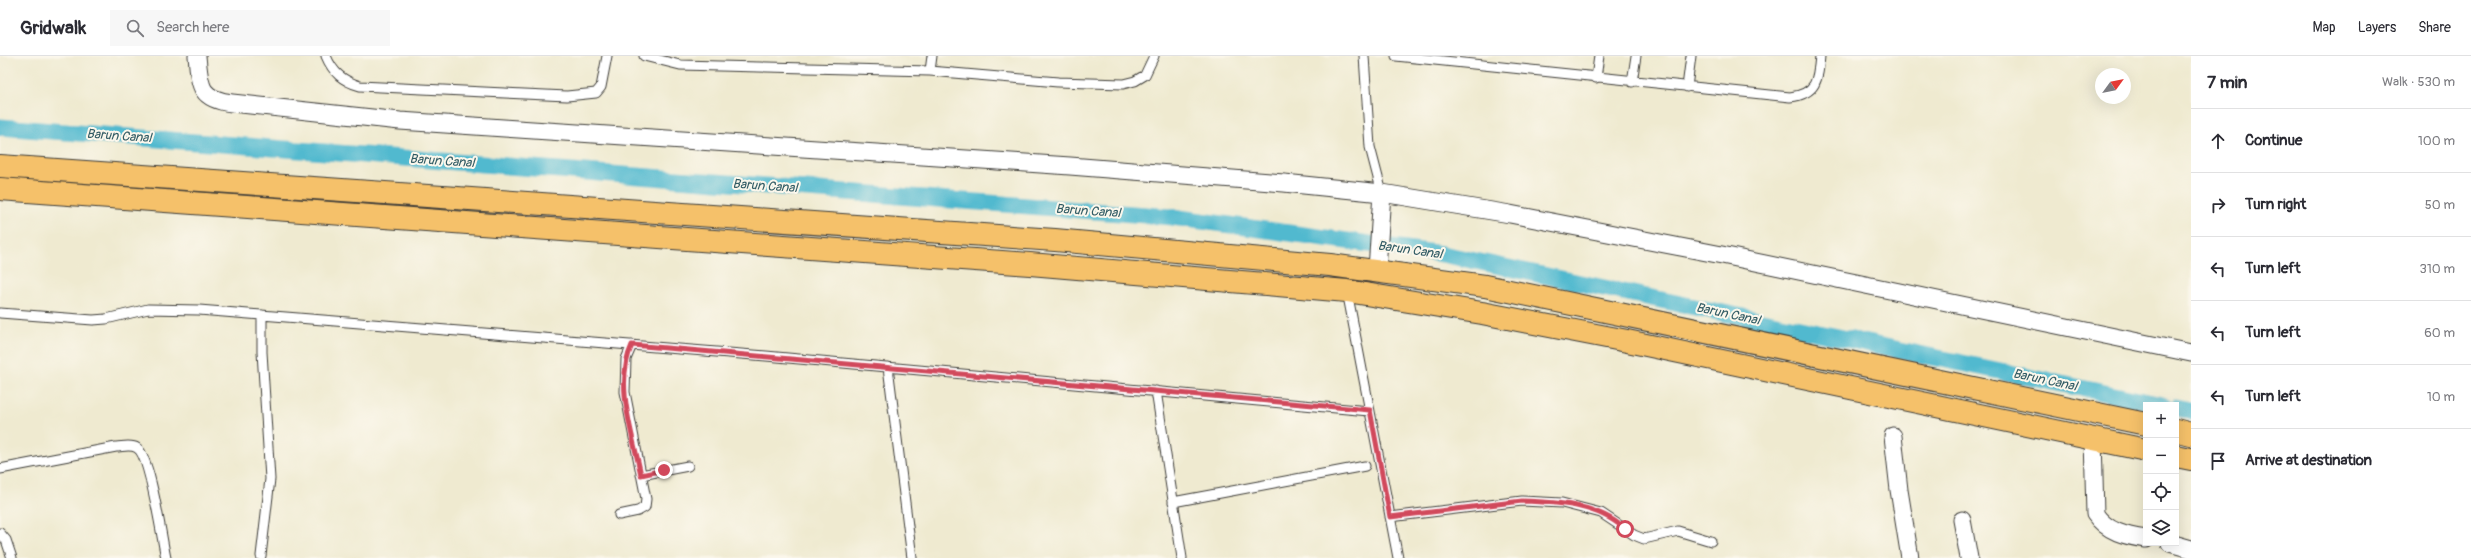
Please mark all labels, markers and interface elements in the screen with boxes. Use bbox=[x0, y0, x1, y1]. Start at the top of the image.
search box bbox=[110, 10, 390, 46]
text: Gridwalk bbox=[20, 16, 86, 40]
icon: search bbox=[124, 17, 146, 39]
text: Search here bbox=[156, 18, 229, 37]
text: Map bbox=[2313, 19, 2336, 36]
text: Layers bbox=[2358, 19, 2396, 36]
text: Share bbox=[2418, 19, 2451, 36]
north arrow bbox=[2095, 68, 2131, 104]
text: 7 min bbox=[2207, 72, 2247, 93]
text: Walk · 530 m bbox=[2382, 74, 2455, 90]
water label: Barun Canal bbox=[86, 126, 154, 146]
icon: ahead bbox=[2207, 130, 2229, 152]
text: Continue bbox=[2245, 131, 2303, 150]
text: 100 m bbox=[2418, 133, 2455, 149]
water label: Barun Canal bbox=[409, 151, 477, 171]
water label: Barun Canal bbox=[732, 176, 800, 196]
icon: right bbox=[2207, 194, 2229, 216]
text: Turn right bbox=[2245, 195, 2306, 214]
text: 50 m bbox=[2425, 197, 2455, 213]
water label: Barun Canal bbox=[1055, 201, 1123, 221]
water label: Barun Canal bbox=[1377, 238, 1445, 263]
icon: left bbox=[2207, 258, 2229, 280]
text: Turn left bbox=[2245, 259, 2301, 278]
text: 310 m bbox=[2419, 261, 2455, 277]
water label: Barun Canal bbox=[1695, 299, 1763, 329]
icon: left bbox=[2207, 322, 2229, 344]
text: Turn left bbox=[2245, 323, 2301, 342]
text: 60 m bbox=[2424, 325, 2455, 341]
water label: Barun Canal bbox=[2012, 365, 2080, 395]
icon: left bbox=[2207, 386, 2229, 408]
text: Turn left bbox=[2245, 387, 2301, 406]
text: 10 m bbox=[2427, 389, 2455, 405]
map controls bbox=[2143, 402, 2179, 546]
button: + bbox=[2143, 402, 2179, 438]
button: − bbox=[2143, 438, 2179, 474]
icon: arrive bbox=[2207, 450, 2229, 472]
text: Arrive at destination bbox=[2245, 451, 2372, 470]
route end bbox=[655, 461, 673, 479]
button: locate bbox=[2143, 474, 2179, 510]
button: layers bbox=[2143, 510, 2179, 546]
route start bbox=[1616, 520, 1634, 538]

